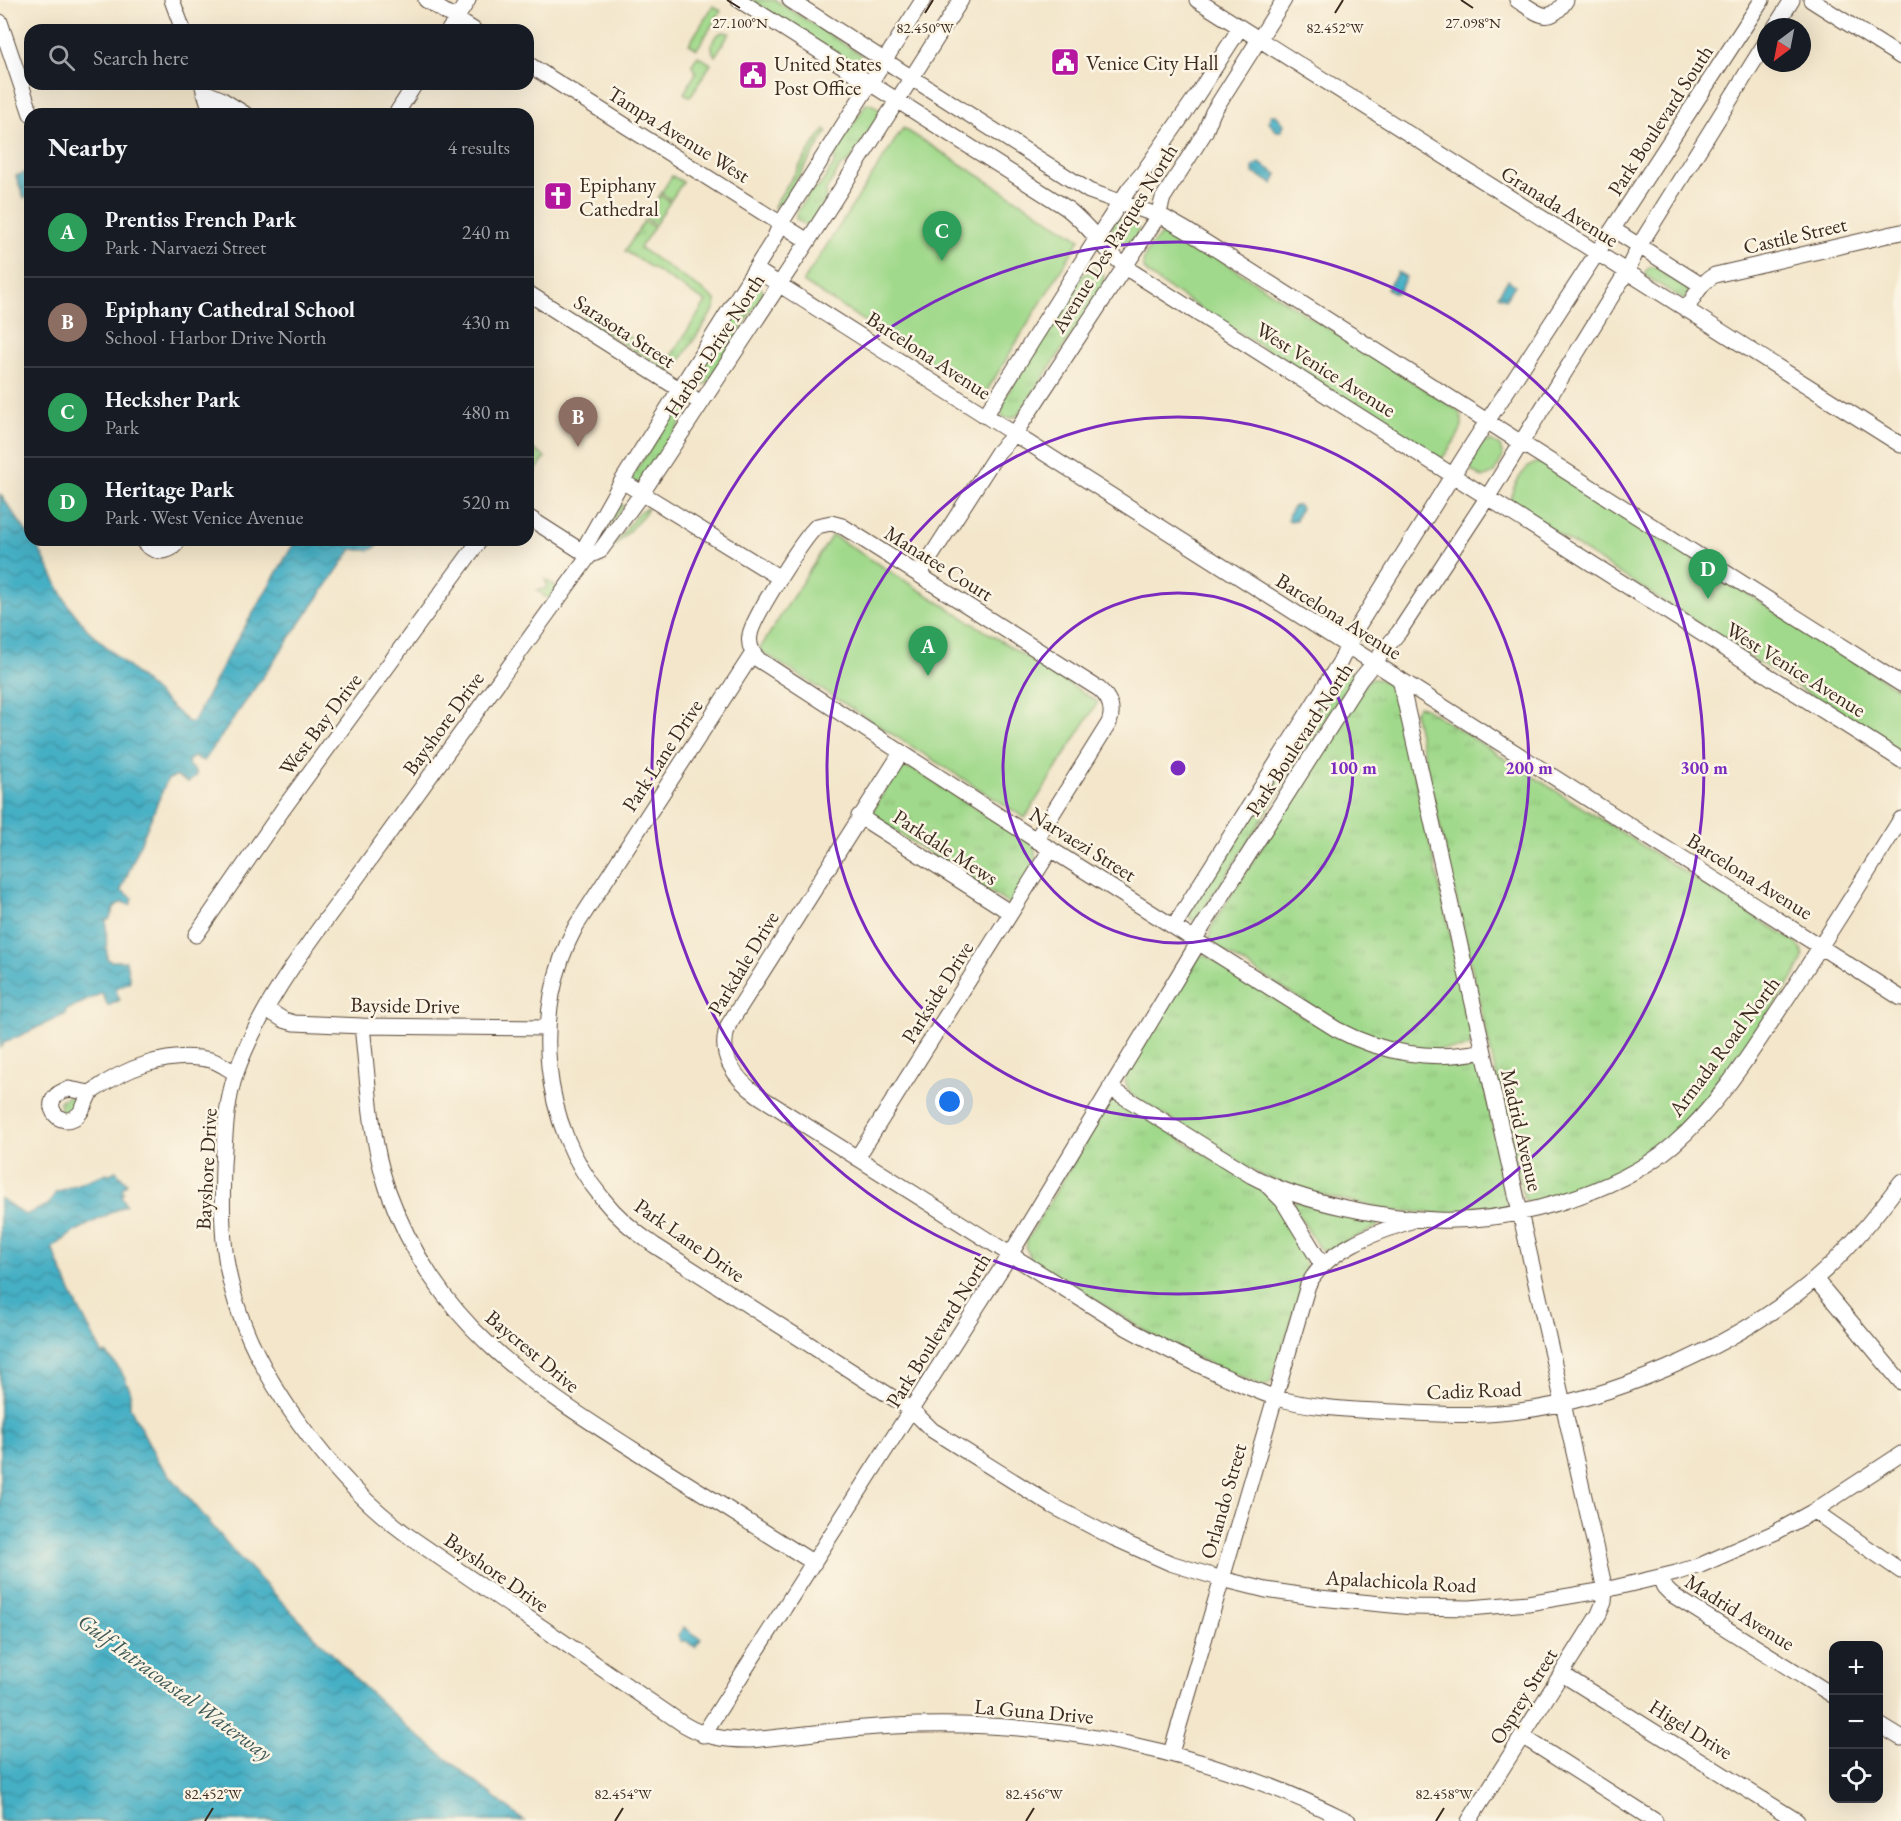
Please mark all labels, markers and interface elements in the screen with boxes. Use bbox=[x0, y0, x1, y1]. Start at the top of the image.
text: 27.100°N bbox=[712, 13, 768, 32]
text: 27.098°N bbox=[1445, 13, 1501, 32]
text: 82.450°W bbox=[896, 18, 954, 37]
text: 82.452°W bbox=[1306, 18, 1364, 37]
north arrow bbox=[1757, 18, 1811, 72]
search box bbox=[24, 24, 534, 90]
street label: Park Boulevard South bbox=[1601, 39, 1719, 201]
icon: search bbox=[45, 41, 78, 74]
text: Search here bbox=[93, 43, 188, 72]
public building icon: Venice City Hall bbox=[1049, 46, 1081, 78]
place label: Venice City Hall bbox=[1086, 49, 1218, 76]
place label: United States Post Office bbox=[774, 50, 882, 101]
public building icon: United States Post Office bbox=[737, 59, 769, 91]
street label: Tampa Avenue West bbox=[603, 79, 756, 189]
text: Nearby bbox=[48, 130, 128, 164]
text: 4 results bbox=[447, 134, 510, 160]
street label: Avenue Des Parques North bbox=[1044, 138, 1183, 338]
street label: Granada Avenue bbox=[1496, 159, 1624, 253]
place label: Epiphany Cathedral bbox=[579, 171, 659, 222]
church icon: Epiphany Cathedral bbox=[542, 180, 574, 212]
text: Prentiss French Park bbox=[105, 205, 296, 234]
street label: Castile Street bbox=[1741, 210, 1850, 260]
pin: C bbox=[922, 212, 962, 261]
text: A bbox=[60, 219, 75, 245]
text: 240 m bbox=[462, 219, 510, 245]
text: Park · Narvaezi Street bbox=[105, 234, 266, 260]
street label: Harbor Drive North bbox=[658, 268, 770, 422]
street label: Sarasota Street bbox=[569, 288, 681, 374]
text: Epiphany Cathedral School bbox=[105, 295, 355, 324]
street label: Barcelona Avenue bbox=[862, 305, 996, 405]
text: B bbox=[61, 309, 74, 335]
text: 430 m bbox=[462, 309, 510, 335]
street label: West Venice Avenue bbox=[1251, 315, 1401, 423]
text: School · Harbor Drive North bbox=[105, 324, 327, 350]
text: Hecksher Park bbox=[105, 385, 240, 414]
pin: B bbox=[558, 398, 598, 447]
text: C bbox=[60, 399, 75, 425]
text: 480 m bbox=[462, 399, 510, 425]
text: Park bbox=[105, 414, 139, 440]
text: Heritage Park bbox=[105, 475, 234, 504]
text: D bbox=[60, 489, 75, 515]
text: 520 m bbox=[462, 489, 510, 515]
text: Park · West Venice Avenue bbox=[105, 504, 304, 530]
street label: Manatee Court bbox=[880, 519, 999, 607]
pin: D bbox=[1688, 550, 1728, 599]
street label: Barcelona Avenue bbox=[1271, 567, 1407, 665]
street label: West Venice Avenue bbox=[1721, 615, 1871, 723]
pin: A bbox=[908, 626, 948, 676]
street label: Park Boulevard North bbox=[1239, 657, 1359, 821]
street label: Bayshore Drive bbox=[396, 666, 490, 780]
street label: West Bay Drive bbox=[273, 667, 367, 781]
street label: Park Lane Drive bbox=[616, 694, 708, 816]
text: 100 m bbox=[1329, 756, 1377, 779]
text: 200 m bbox=[1505, 756, 1553, 779]
text: 300 m bbox=[1680, 756, 1728, 779]
centre of rings bbox=[1168, 758, 1188, 778]
street label: Narvaezi Street bbox=[1025, 801, 1142, 888]
street label: Parkdale Mews bbox=[888, 803, 1004, 891]
street label: Barcelona Avenue bbox=[1682, 827, 1818, 925]
street label: Parkdale Drive bbox=[701, 906, 785, 1020]
street label: Parkside Drive bbox=[895, 936, 979, 1048]
street label: Armada Road North bbox=[1662, 970, 1786, 1122]
street label: Bayside Drive bbox=[350, 991, 460, 1019]
street label: Madrid Avenue bbox=[1495, 1066, 1549, 1194]
your location bbox=[935, 1087, 964, 1116]
street label: Bayshore Drive bbox=[189, 1107, 223, 1231]
street label: Park Lane Drive bbox=[629, 1192, 751, 1288]
street label: Park Boulevard North bbox=[880, 1247, 997, 1412]
street label: Baycrest Drive bbox=[480, 1304, 586, 1398]
street label: Cadiz Road bbox=[1426, 1375, 1522, 1405]
street label: Orlando Street bbox=[1194, 1440, 1252, 1562]
street label: Bayshore Drive bbox=[439, 1526, 555, 1618]
street label: Apalachicola Road bbox=[1324, 1564, 1478, 1598]
street label: Madrid Avenue bbox=[1680, 1567, 1800, 1657]
water label: Gulf Intracoastal Waterway bbox=[72, 1607, 278, 1767]
map controls bbox=[1829, 1641, 1883, 1803]
button: + bbox=[1829, 1641, 1883, 1695]
street label: Osprey Street bbox=[1483, 1643, 1563, 1749]
street label: La Guna Drive bbox=[973, 1692, 1095, 1730]
street label: Higel Drive bbox=[1644, 1693, 1738, 1765]
button: − bbox=[1829, 1695, 1883, 1749]
button: locate bbox=[1829, 1749, 1883, 1803]
text: 82.452°W bbox=[184, 1784, 242, 1803]
text: 82.454°W bbox=[594, 1784, 652, 1803]
text: 82.456°W bbox=[1005, 1784, 1063, 1803]
text: 82.458°W bbox=[1415, 1784, 1473, 1803]

